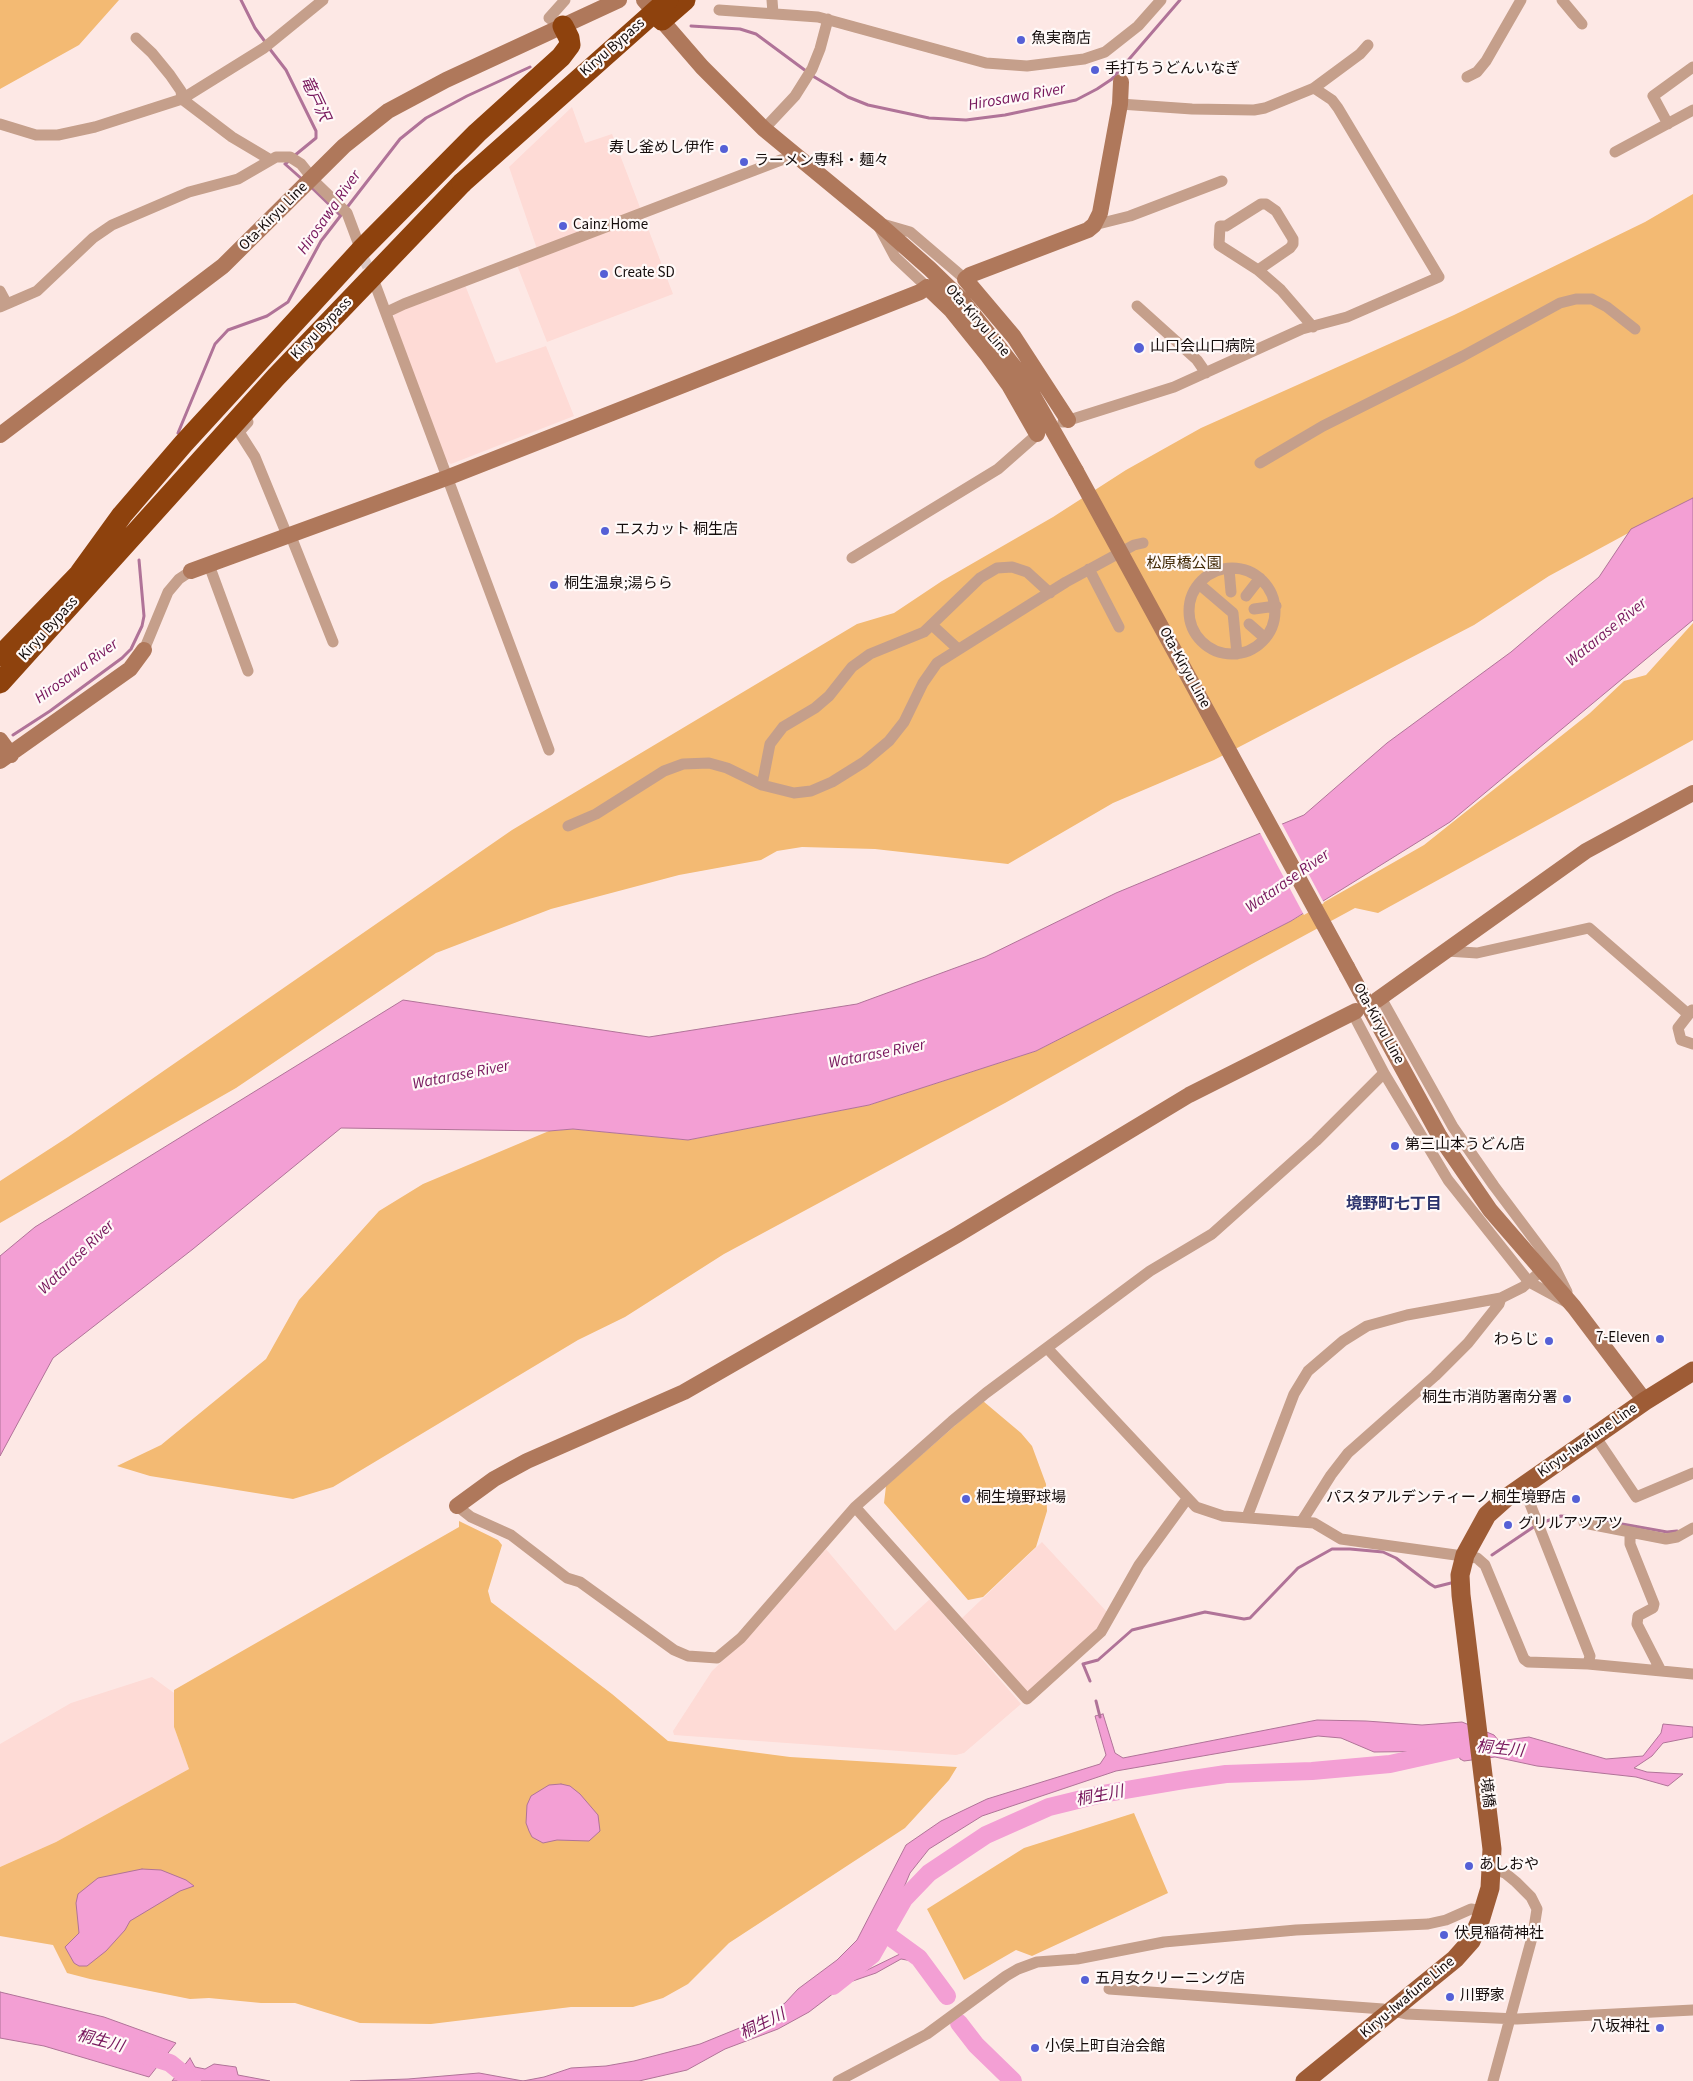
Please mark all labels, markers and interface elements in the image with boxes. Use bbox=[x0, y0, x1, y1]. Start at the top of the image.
street label: Kiryu Bypass bbox=[577, 15, 649, 81]
place label: 魚実商店 bbox=[1031, 31, 1091, 49]
marker: 魚実商店 bbox=[1015, 34, 1027, 46]
place label: 手打ちうどんいなぎ bbox=[1105, 61, 1240, 79]
marker: 手打ちうどんいなぎ bbox=[1089, 64, 1101, 76]
water label: 竜戸沢 bbox=[295, 73, 333, 125]
water label: Hirosawa River bbox=[967, 80, 1067, 116]
place label: 寿し釜めし伊作 bbox=[609, 140, 714, 158]
marker: 寿し釜めし伊作 bbox=[718, 143, 730, 155]
place label: ラーメン専科・麺々 bbox=[754, 153, 889, 171]
marker: ラーメン専科・麺々 bbox=[738, 156, 750, 168]
water label: Hirosawa River bbox=[294, 167, 366, 259]
street label: Ota-Kiryu Line bbox=[236, 179, 312, 255]
place label: Cainz Home bbox=[573, 217, 648, 235]
marker: Cainz Home bbox=[557, 220, 569, 232]
place label: Create SD bbox=[614, 265, 675, 283]
marker: Create SD bbox=[598, 268, 610, 280]
street label: Ota-Kiryu Line bbox=[941, 281, 1013, 361]
street label: Kiryu Bypass bbox=[288, 294, 356, 364]
place label: 山口会山口病院 bbox=[1150, 339, 1255, 357]
marker: 山口会山口病院 bbox=[1132, 341, 1146, 355]
place label: エスカット 桐生店 bbox=[615, 522, 738, 540]
marker: エスカット 桐生店 bbox=[599, 525, 611, 537]
park label: 松原橋公園 bbox=[1147, 556, 1221, 574]
place label: 桐生温泉;湯らら bbox=[564, 576, 673, 594]
marker: 桐生温泉;湯らら bbox=[548, 579, 560, 591]
street label: Kiryu Bypass bbox=[16, 593, 82, 665]
water label: Watarase River bbox=[1563, 595, 1651, 671]
street label: Ota-Kiryu Line bbox=[1154, 624, 1214, 712]
water label: Hirosawa River bbox=[32, 635, 122, 709]
water label: Watarase River bbox=[1242, 846, 1334, 918]
street label: Ota-Kiryu Line bbox=[1348, 980, 1408, 1068]
water label: Watarase River bbox=[827, 1036, 927, 1074]
water label: Watarase River bbox=[411, 1057, 511, 1095]
place label: 第三山本うどん店 bbox=[1405, 1137, 1525, 1155]
marker: 第三山本うどん店 bbox=[1389, 1140, 1401, 1152]
district label: 境野町七丁目 bbox=[1346, 1195, 1442, 1215]
water label: Watarase River bbox=[35, 1217, 119, 1299]
place label: 7-Eleven bbox=[1596, 1330, 1650, 1348]
place label: わらじ bbox=[1494, 1332, 1539, 1350]
marker: 7-Eleven bbox=[1654, 1333, 1666, 1345]
marker: わらじ bbox=[1543, 1335, 1555, 1347]
place label: 桐生市消防署南分署 bbox=[1422, 1390, 1557, 1408]
marker: 桐生市消防署南分署 bbox=[1561, 1393, 1573, 1405]
street label: Kiryu-Iwafune Line bbox=[1535, 1400, 1641, 1482]
place label: 桐生境野球場 bbox=[976, 1490, 1066, 1508]
place label: パスタアルデンティーノ桐生境野店 bbox=[1326, 1490, 1566, 1508]
marker: 桐生境野球場 bbox=[960, 1493, 972, 1505]
marker: パスタアルデンティーノ桐生境野店 bbox=[1570, 1493, 1582, 1505]
place label: グリルアツアツ bbox=[1518, 1516, 1623, 1534]
marker: グリルアツアツ bbox=[1502, 1519, 1514, 1531]
water label: 桐生川 bbox=[1475, 1738, 1525, 1762]
street label: 境橋 bbox=[1475, 1777, 1497, 1809]
water label: 桐生川 bbox=[1075, 1783, 1125, 1811]
place label: あしおや bbox=[1479, 1857, 1539, 1875]
marker: あしおや bbox=[1463, 1860, 1475, 1872]
place label: 伏見稲荷神社 bbox=[1454, 1926, 1544, 1944]
marker: 伏見稲荷神社 bbox=[1438, 1929, 1450, 1941]
street label: Kiryu-Iwafune Line bbox=[1357, 1953, 1459, 2043]
place label: 五月女クリーニング店 bbox=[1095, 1971, 1245, 1989]
marker: 五月女クリーニング店 bbox=[1079, 1974, 1091, 1986]
place label: 川野家 bbox=[1460, 1988, 1505, 2006]
marker: 川野家 bbox=[1444, 1991, 1456, 2003]
water label: 桐生川 bbox=[737, 2006, 789, 2044]
place label: 八坂神社 bbox=[1590, 2019, 1650, 2037]
marker: 八坂神社 bbox=[1654, 2022, 1666, 2034]
water label: 桐生川 bbox=[74, 2027, 126, 2057]
place label: 小俣上町自治会館 bbox=[1045, 2039, 1165, 2057]
marker: 小俣上町自治会館 bbox=[1029, 2042, 1041, 2054]

